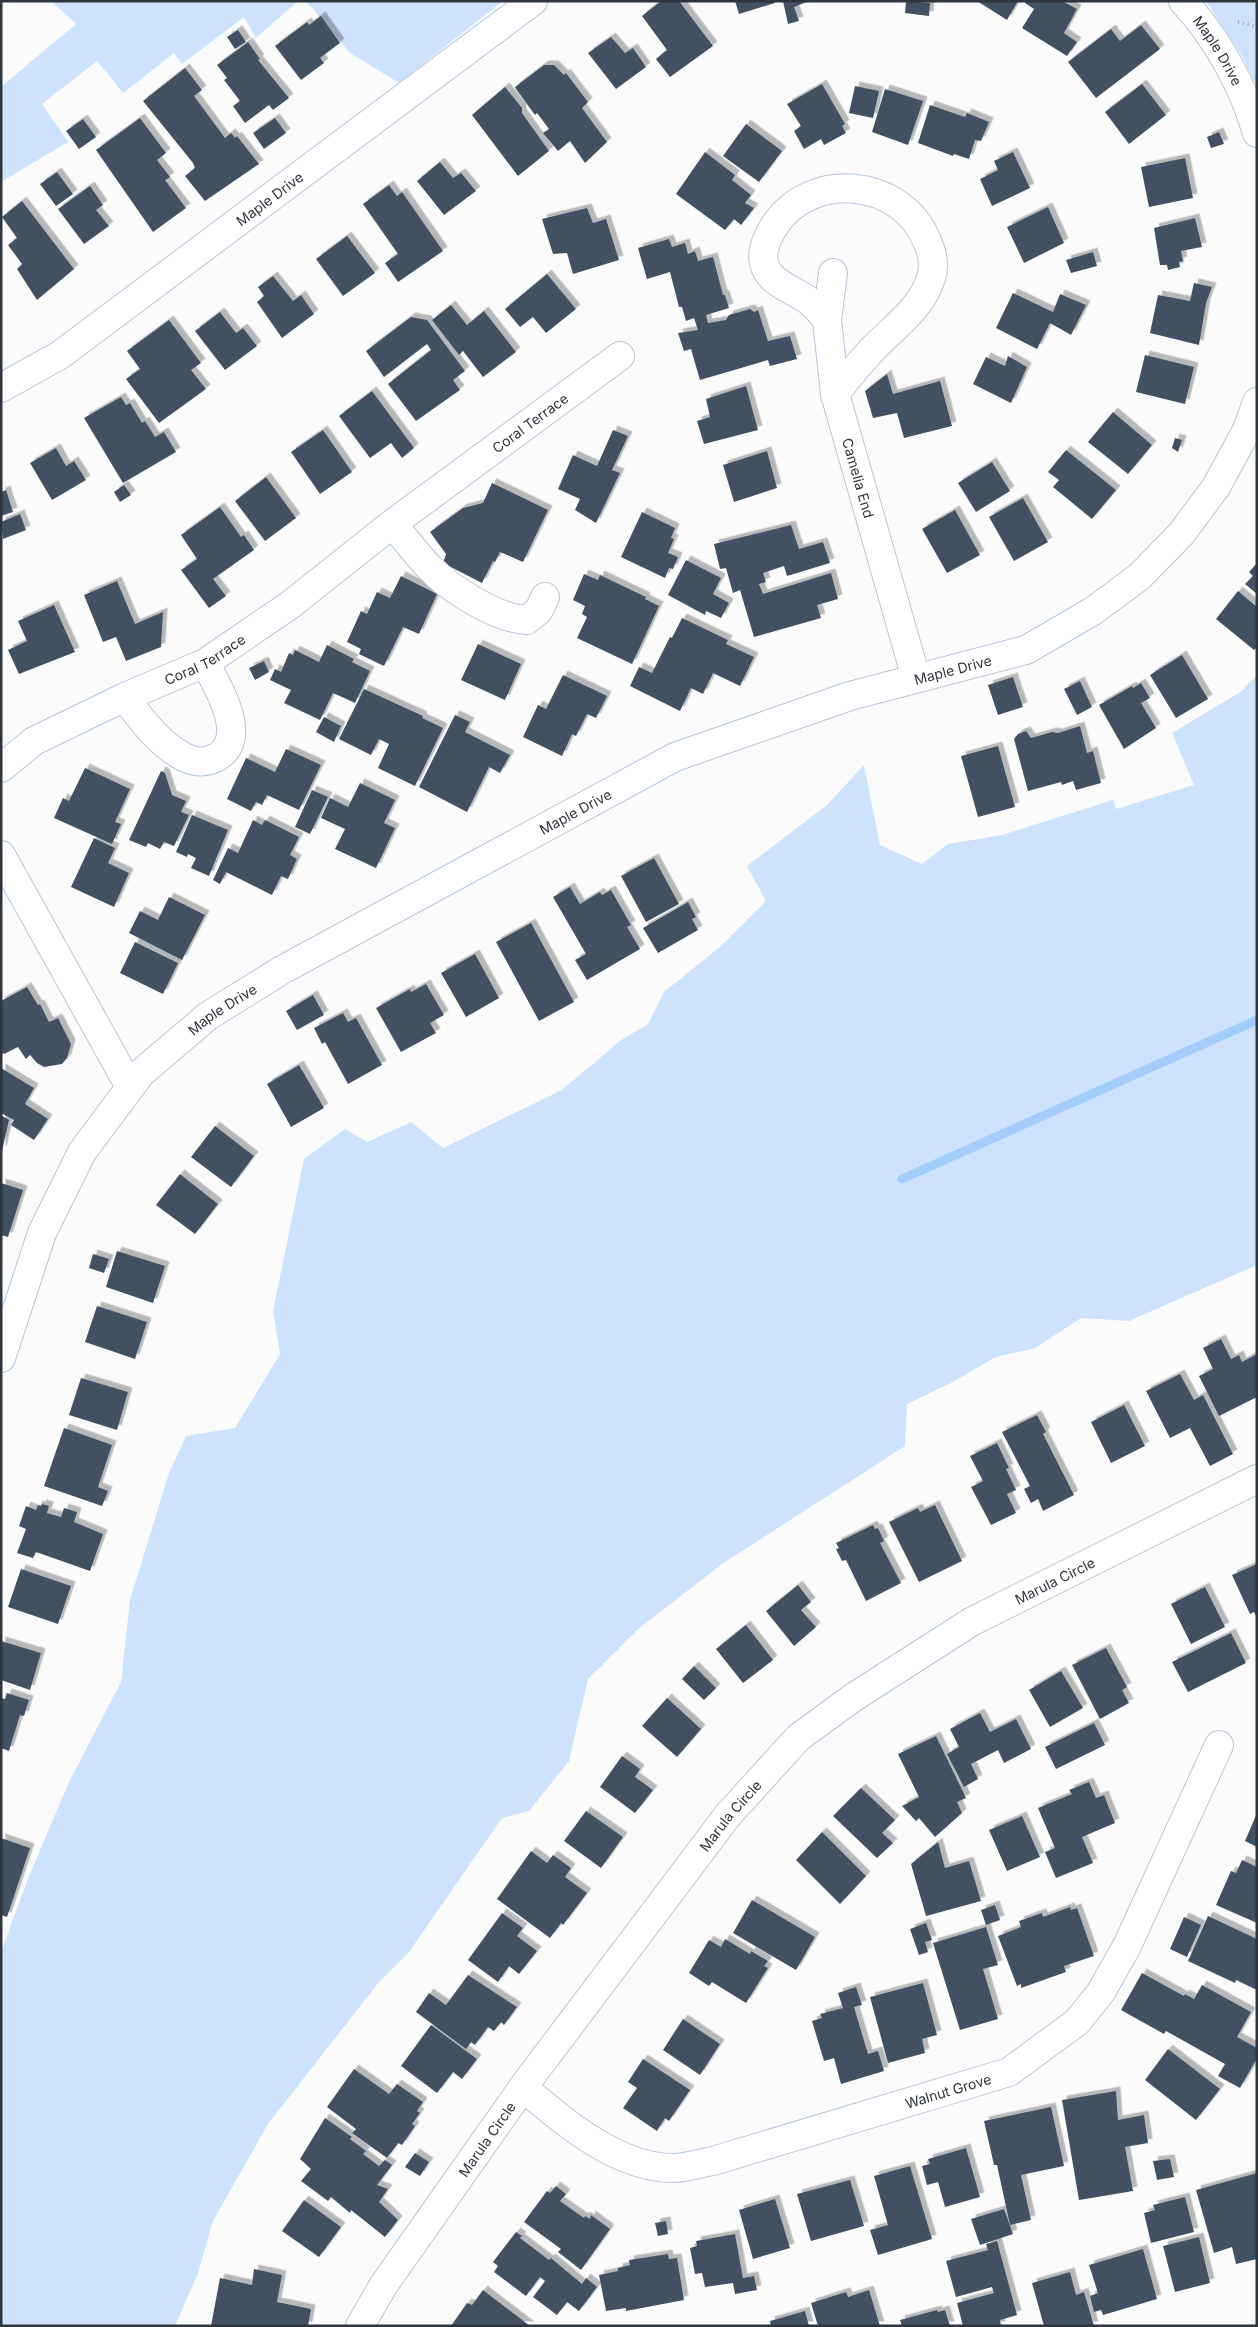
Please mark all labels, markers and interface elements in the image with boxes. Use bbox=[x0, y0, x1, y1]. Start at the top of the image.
street label: Maple Drive bbox=[1190, 12, 1246, 88]
street label: Maple Drive bbox=[232, 168, 306, 229]
street label: Coral Terrace bbox=[489, 389, 571, 456]
street label: Camelia End bbox=[839, 436, 878, 520]
street label: Coral Terrace bbox=[161, 630, 248, 688]
street label: Maple Drive bbox=[912, 651, 993, 687]
street label: Maple Drive bbox=[536, 785, 614, 838]
street label: Maple Drive bbox=[184, 980, 259, 1038]
street label: Marula Circle bbox=[1012, 1553, 1098, 1607]
street label: Marula Circle bbox=[695, 1776, 764, 1854]
street label: Walnut Grove bbox=[903, 2069, 993, 2111]
street label: Marula Circle bbox=[454, 2098, 519, 2180]

